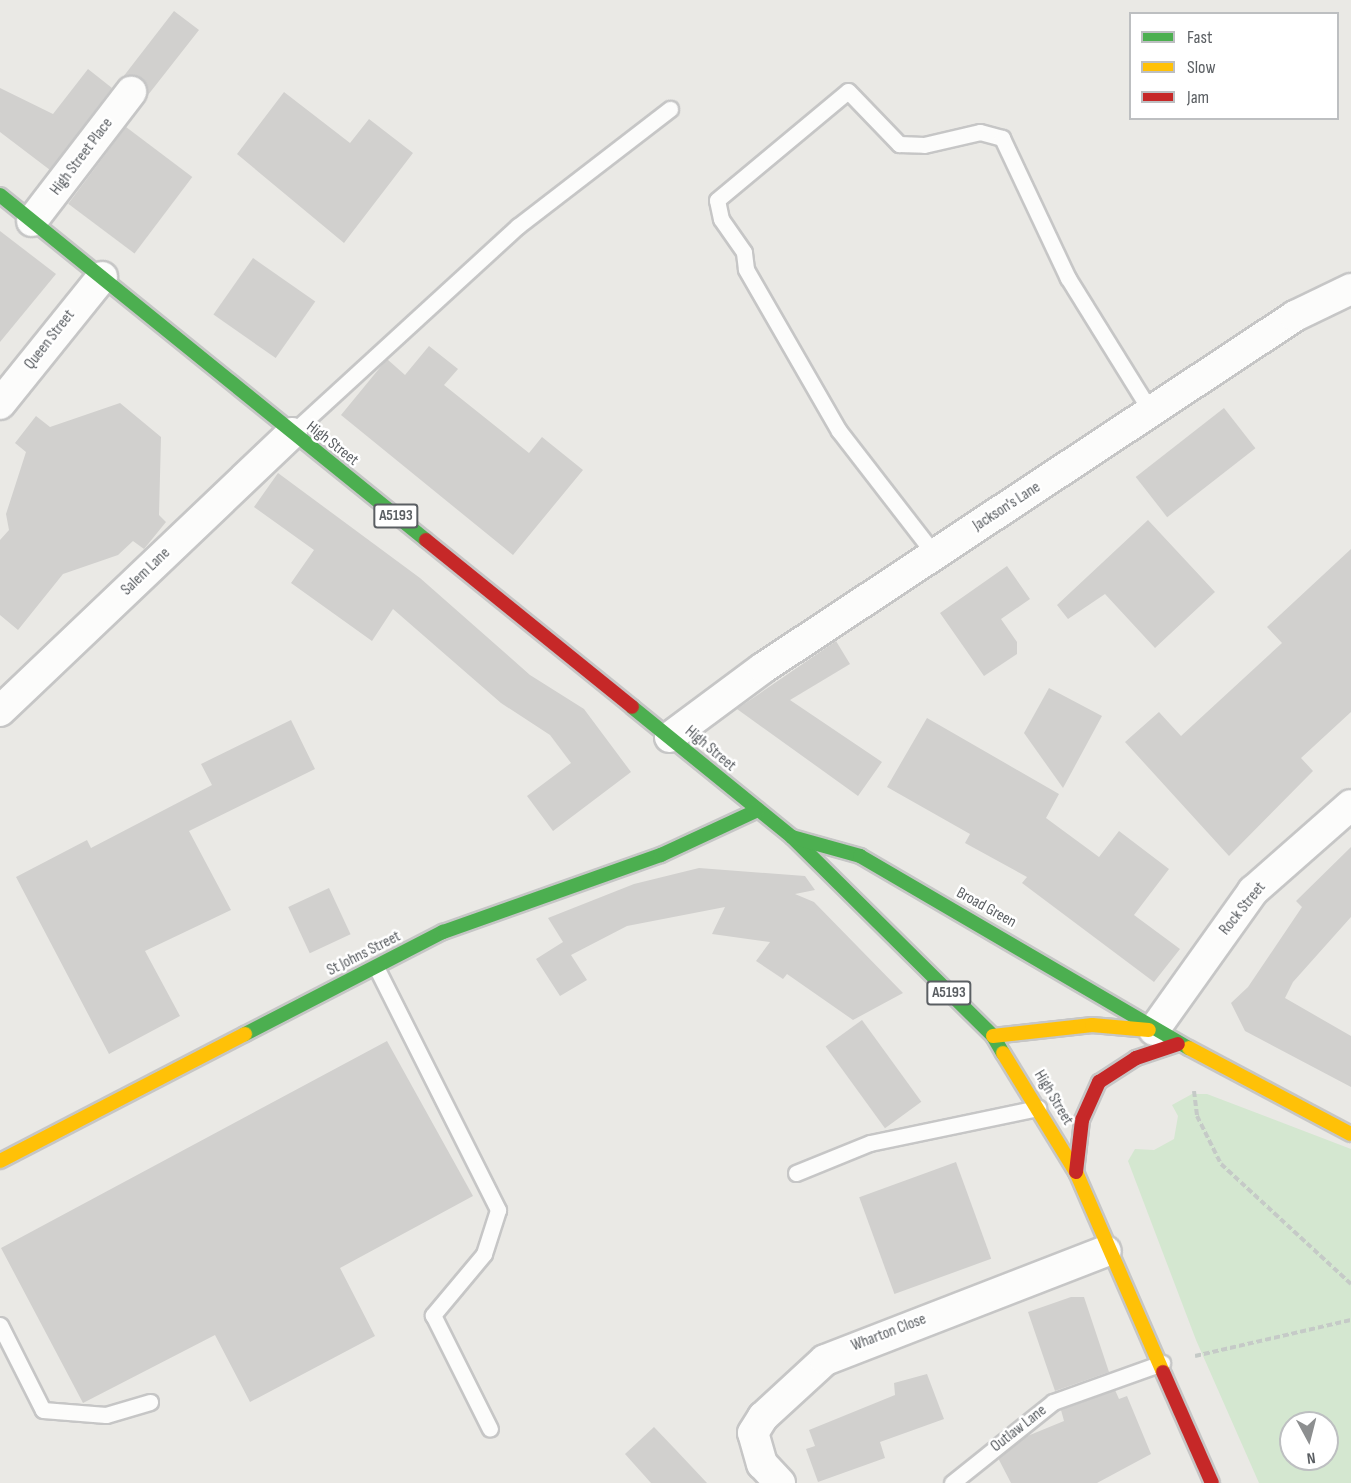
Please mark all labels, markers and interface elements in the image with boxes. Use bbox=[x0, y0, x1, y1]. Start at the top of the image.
legend bbox=[1129, 12, 1339, 120]
text: Fast bbox=[1187, 27, 1212, 48]
text: Slow bbox=[1187, 57, 1216, 78]
text: Jam bbox=[1187, 87, 1209, 108]
street label: High Street Place bbox=[47, 115, 117, 199]
street label: Queen Street bbox=[21, 306, 79, 374]
street label: High Street bbox=[302, 418, 362, 470]
street label: Jackson's Lane bbox=[970, 478, 1044, 536]
road number: A5193 bbox=[372, 504, 420, 528]
street label: Salem Lane bbox=[118, 544, 174, 600]
street label: High Street bbox=[681, 722, 739, 776]
street label: Rock Street bbox=[1216, 879, 1270, 939]
street label: Broad Green bbox=[953, 884, 1019, 932]
street label: St Johns Street bbox=[324, 927, 404, 981]
road number: A5193 bbox=[925, 981, 973, 1005]
street label: High Street bbox=[1029, 1067, 1077, 1129]
street label: Wharton Close bbox=[849, 1310, 929, 1356]
street label: Outlaw Lane bbox=[987, 1401, 1051, 1457]
north arrow bbox=[1279, 1411, 1339, 1471]
text: N bbox=[1306, 1447, 1316, 1467]

